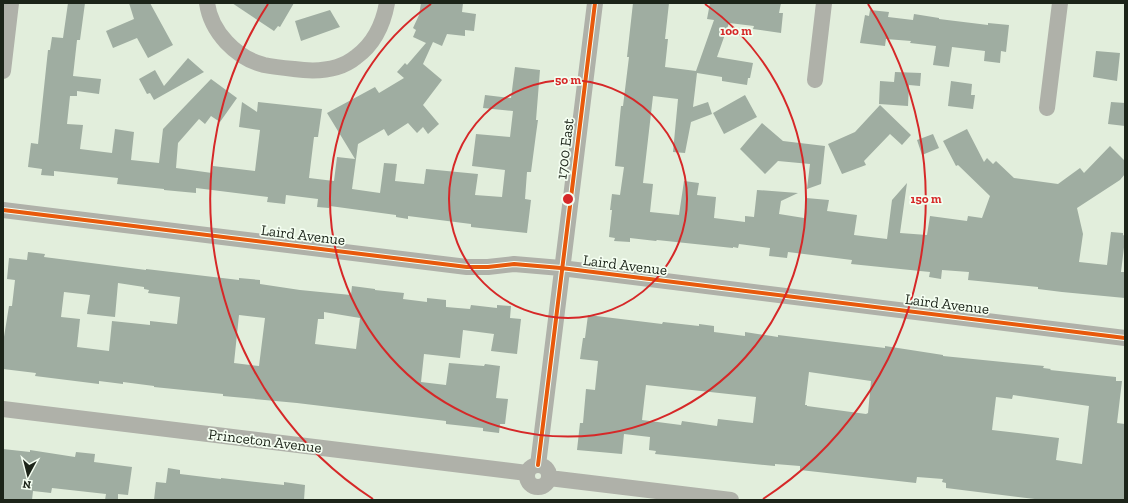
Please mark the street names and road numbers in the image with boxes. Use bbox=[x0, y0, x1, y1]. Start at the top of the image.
street label: 1700 East bbox=[552, 117, 578, 181]
street label: Laird Avenue bbox=[260, 221, 346, 249]
street label: Laird Avenue bbox=[582, 251, 668, 279]
street label: Laird Avenue bbox=[904, 290, 990, 318]
street label: Princeton Avenue bbox=[207, 425, 323, 457]

